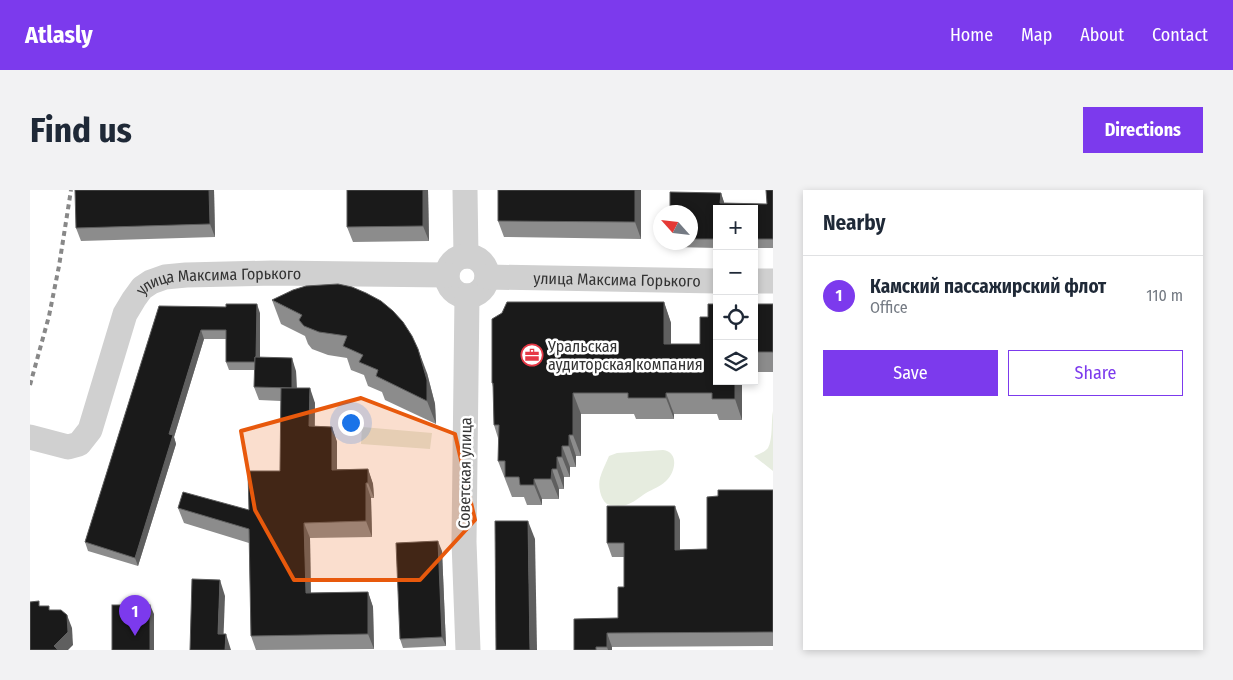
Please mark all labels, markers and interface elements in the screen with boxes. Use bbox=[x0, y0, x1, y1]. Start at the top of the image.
text: Atlasly bbox=[25, 21, 93, 49]
text: Home bbox=[950, 24, 993, 46]
text: Map bbox=[1021, 24, 1052, 46]
text: About bbox=[1080, 24, 1124, 46]
text: Contact bbox=[1152, 24, 1208, 46]
button: Directions bbox=[1083, 107, 1203, 153]
text: Find us bbox=[30, 109, 132, 151]
north arrow bbox=[653, 205, 698, 250]
map controls bbox=[713, 205, 758, 385]
button: + bbox=[713, 205, 758, 250]
text: Nearby bbox=[823, 210, 885, 236]
button: − bbox=[713, 250, 758, 295]
street label: улица Максима Горького bbox=[131, 263, 301, 298]
street label: улица Максима Горького bbox=[533, 268, 701, 290]
text: Камский пассажирский флот bbox=[870, 275, 1106, 298]
text: 1 bbox=[836, 286, 842, 305]
text: 110 m bbox=[1146, 286, 1183, 305]
button: locate bbox=[713, 295, 758, 340]
text: Office bbox=[870, 298, 908, 317]
place label: Уральская аудиторская компания bbox=[547, 337, 703, 374]
button: layers bbox=[713, 340, 758, 385]
office icon: Уральская аудиторская компания bbox=[520, 343, 544, 367]
button: Save bbox=[823, 350, 998, 396]
button: Share bbox=[1008, 350, 1183, 396]
your location bbox=[338, 410, 364, 436]
street label: Советская улица bbox=[455, 417, 475, 529]
pin: 1 bbox=[119, 595, 151, 636]

